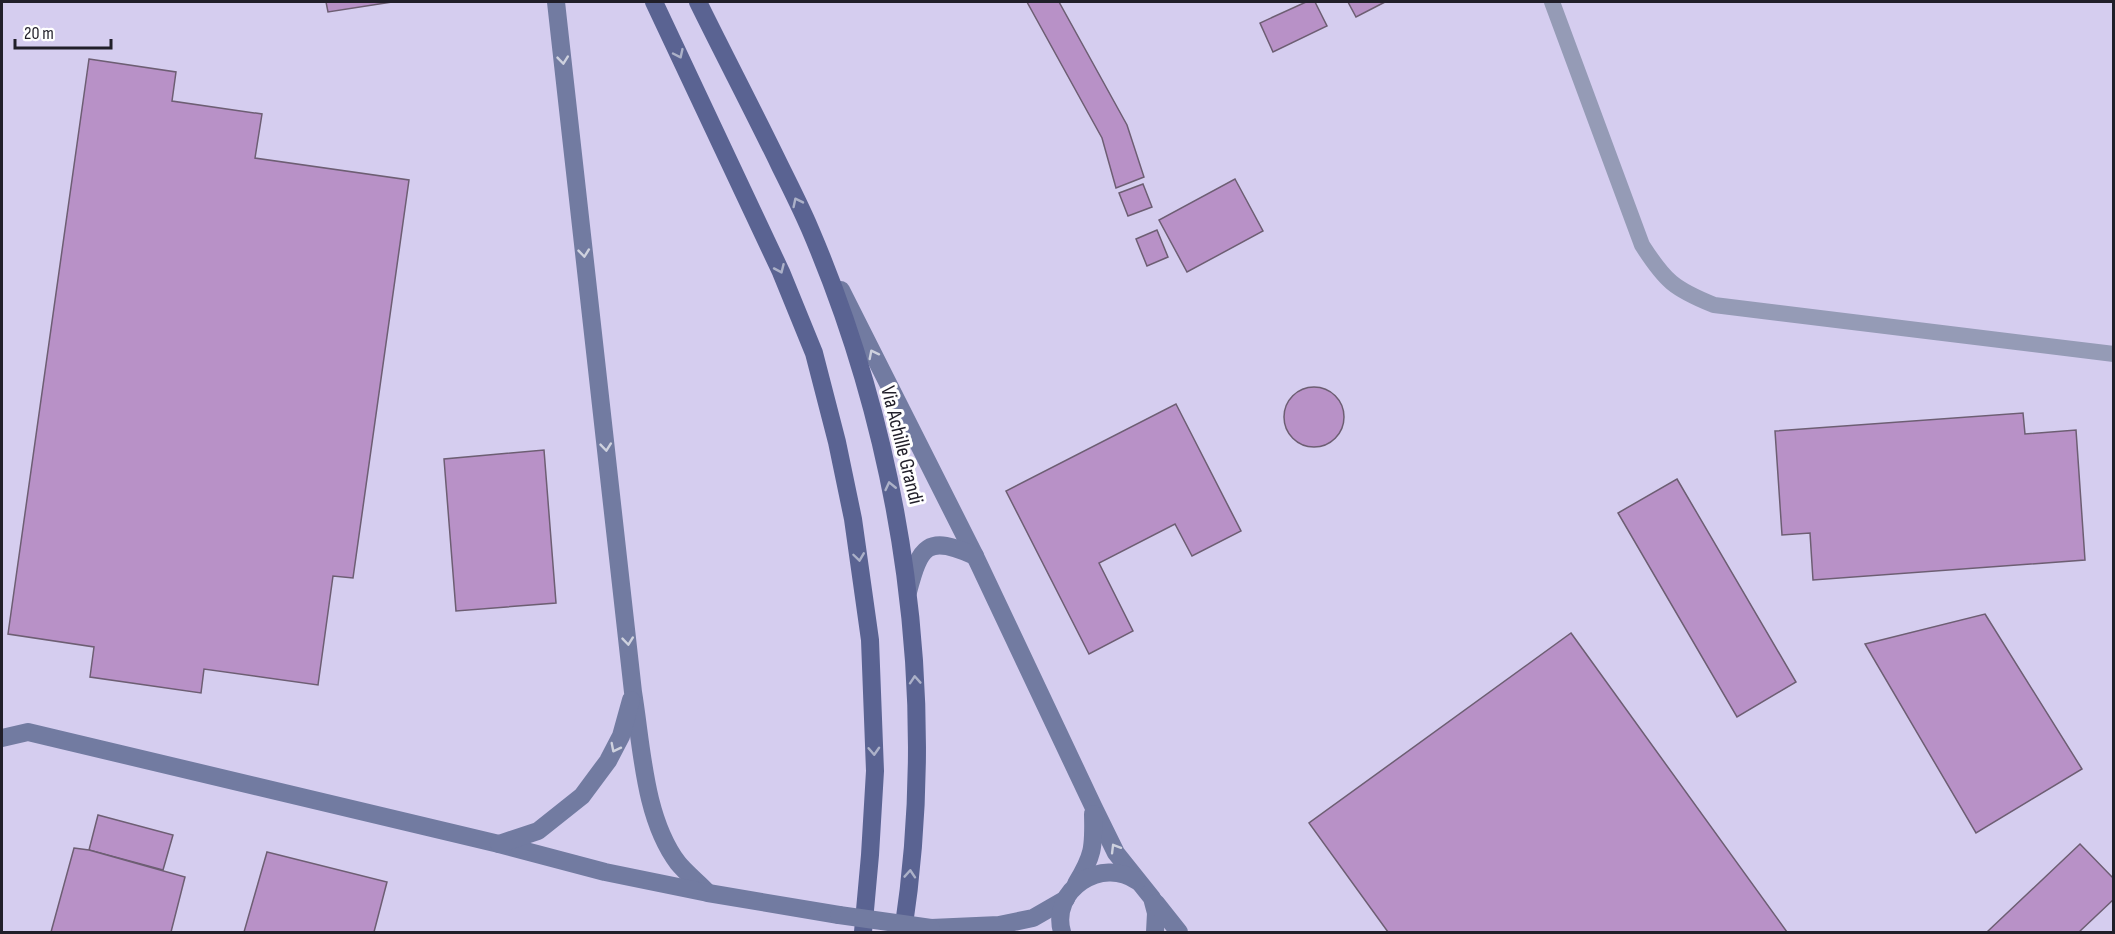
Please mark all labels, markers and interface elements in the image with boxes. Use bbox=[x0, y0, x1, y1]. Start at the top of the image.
scale bar bbox=[15, 12, 111, 50]
text: 20 m bbox=[24, 23, 54, 44]
one-way arrow bbox=[672, 48, 684, 59]
one-way arrow bbox=[556, 55, 569, 64]
one-way arrow bbox=[793, 197, 805, 208]
one-way arrow bbox=[578, 249, 590, 258]
one-way arrow bbox=[772, 263, 784, 274]
one-way arrow bbox=[869, 350, 880, 360]
street label: Via Achille Grandi bbox=[875, 383, 929, 507]
one-way arrow bbox=[599, 443, 612, 452]
one-way arrow bbox=[885, 482, 898, 492]
one-way arrow bbox=[852, 553, 864, 562]
one-way arrow bbox=[621, 636, 634, 646]
one-way arrow bbox=[909, 675, 922, 684]
one-way arrow bbox=[611, 741, 622, 752]
one-way arrow bbox=[867, 747, 880, 756]
one-way arrow bbox=[1110, 844, 1122, 854]
one-way arrow bbox=[904, 870, 917, 879]

